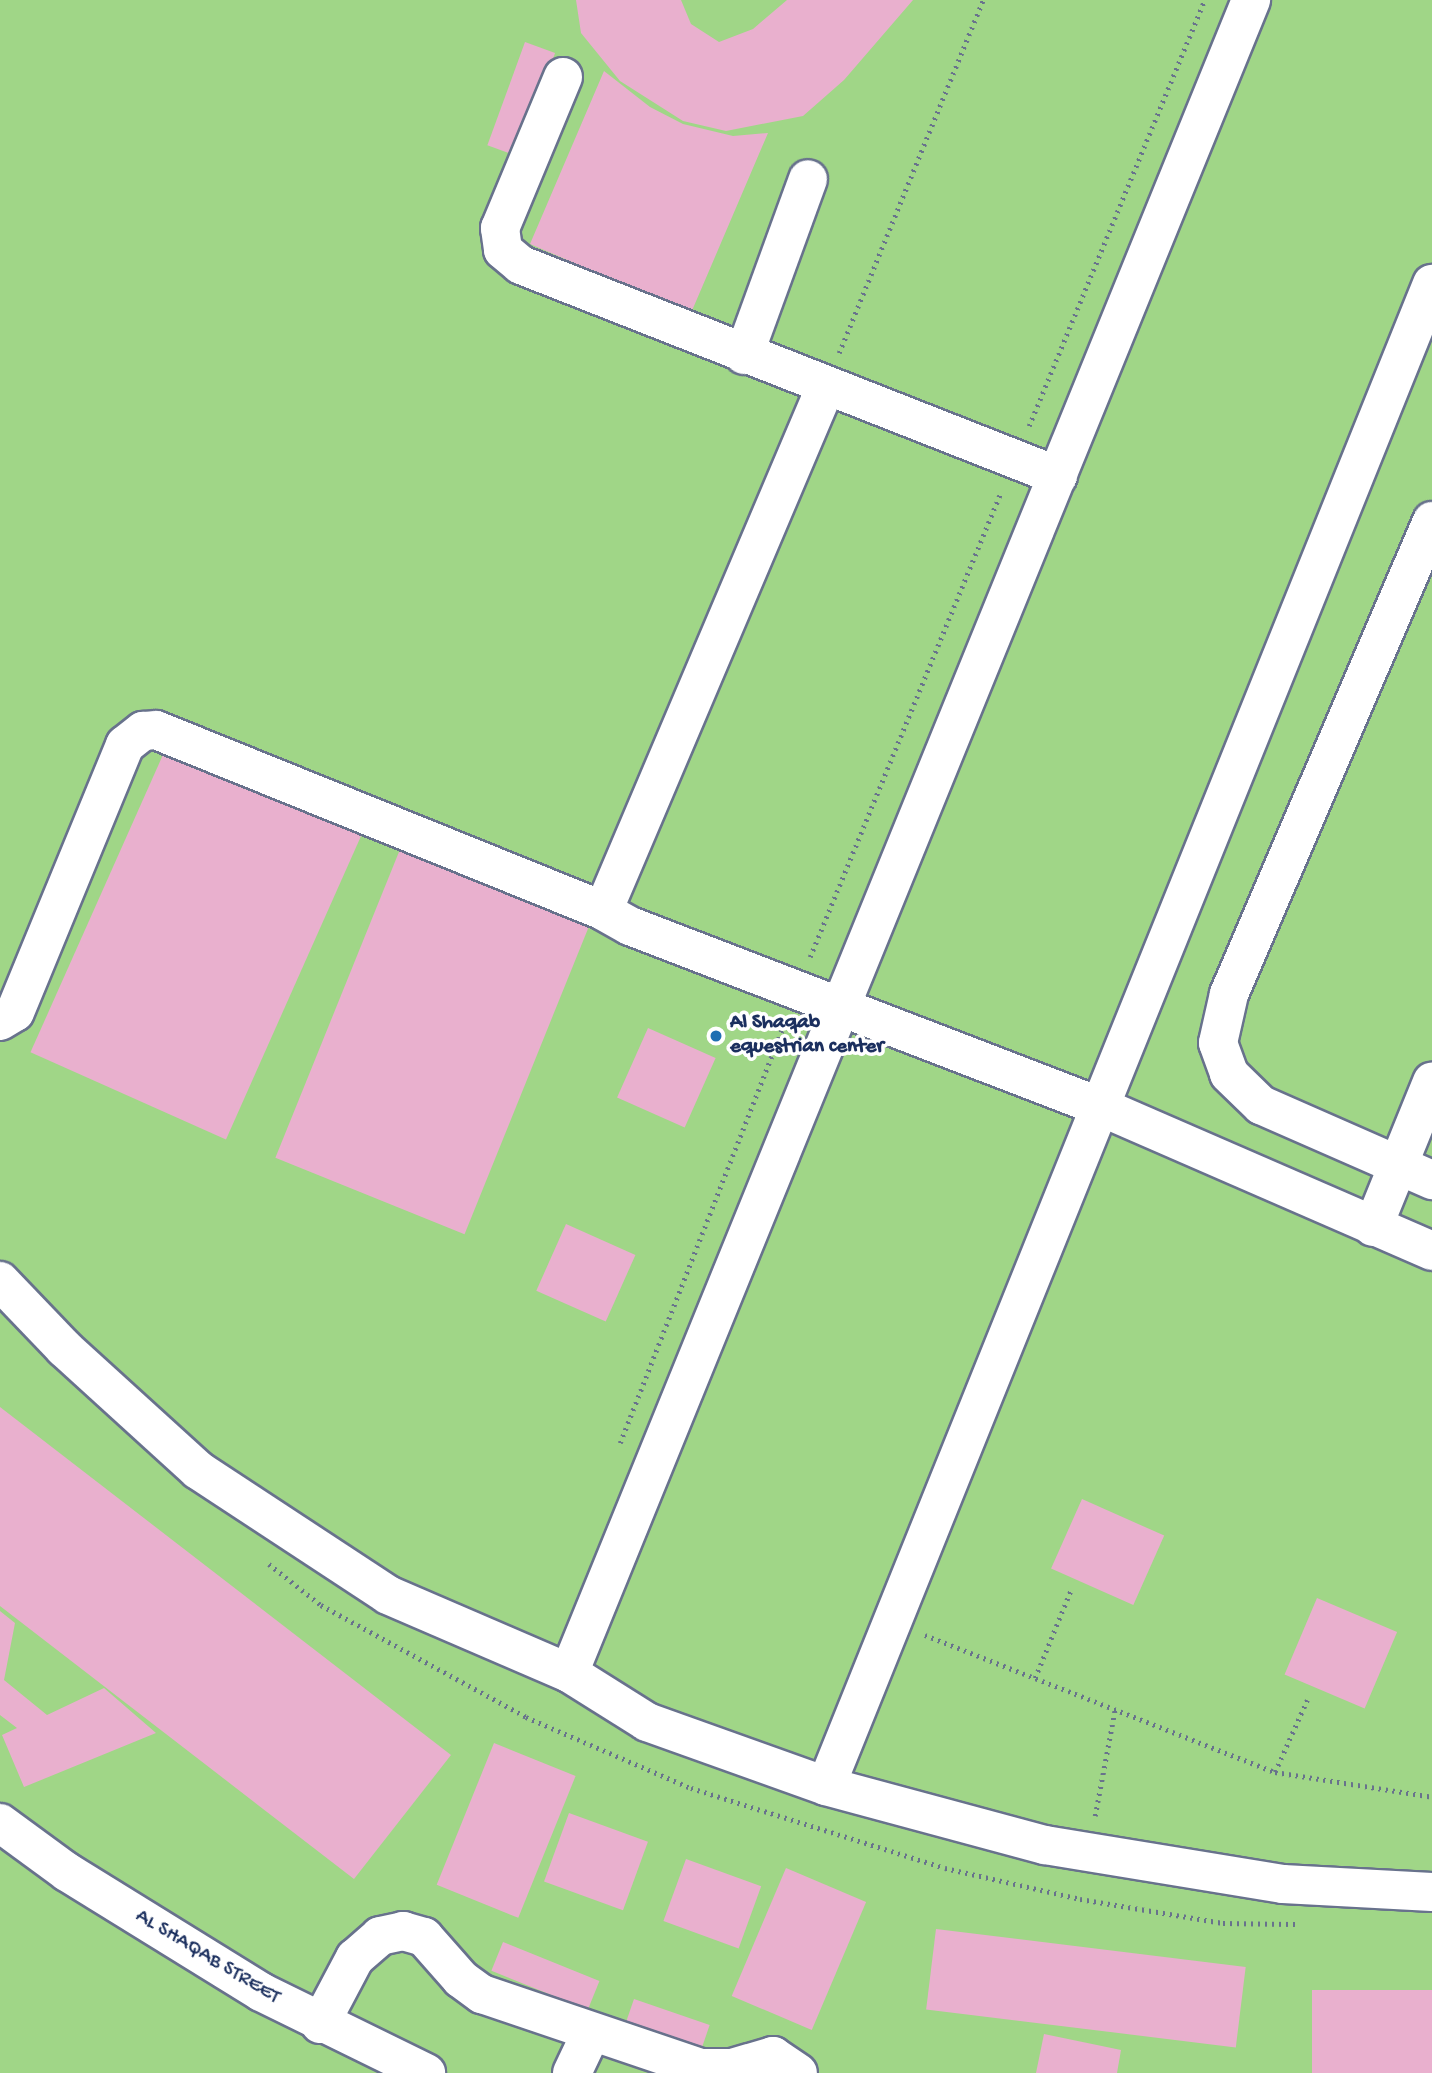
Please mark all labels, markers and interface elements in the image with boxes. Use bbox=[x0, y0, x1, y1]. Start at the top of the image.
place label: Al Shaqab equestrian center bbox=[730, 1011, 884, 1061]
marker: Al Shaqab equestrian center bbox=[708, 1028, 724, 1044]
street label: AL SHAQAB STREET bbox=[130, 1905, 284, 2011]

